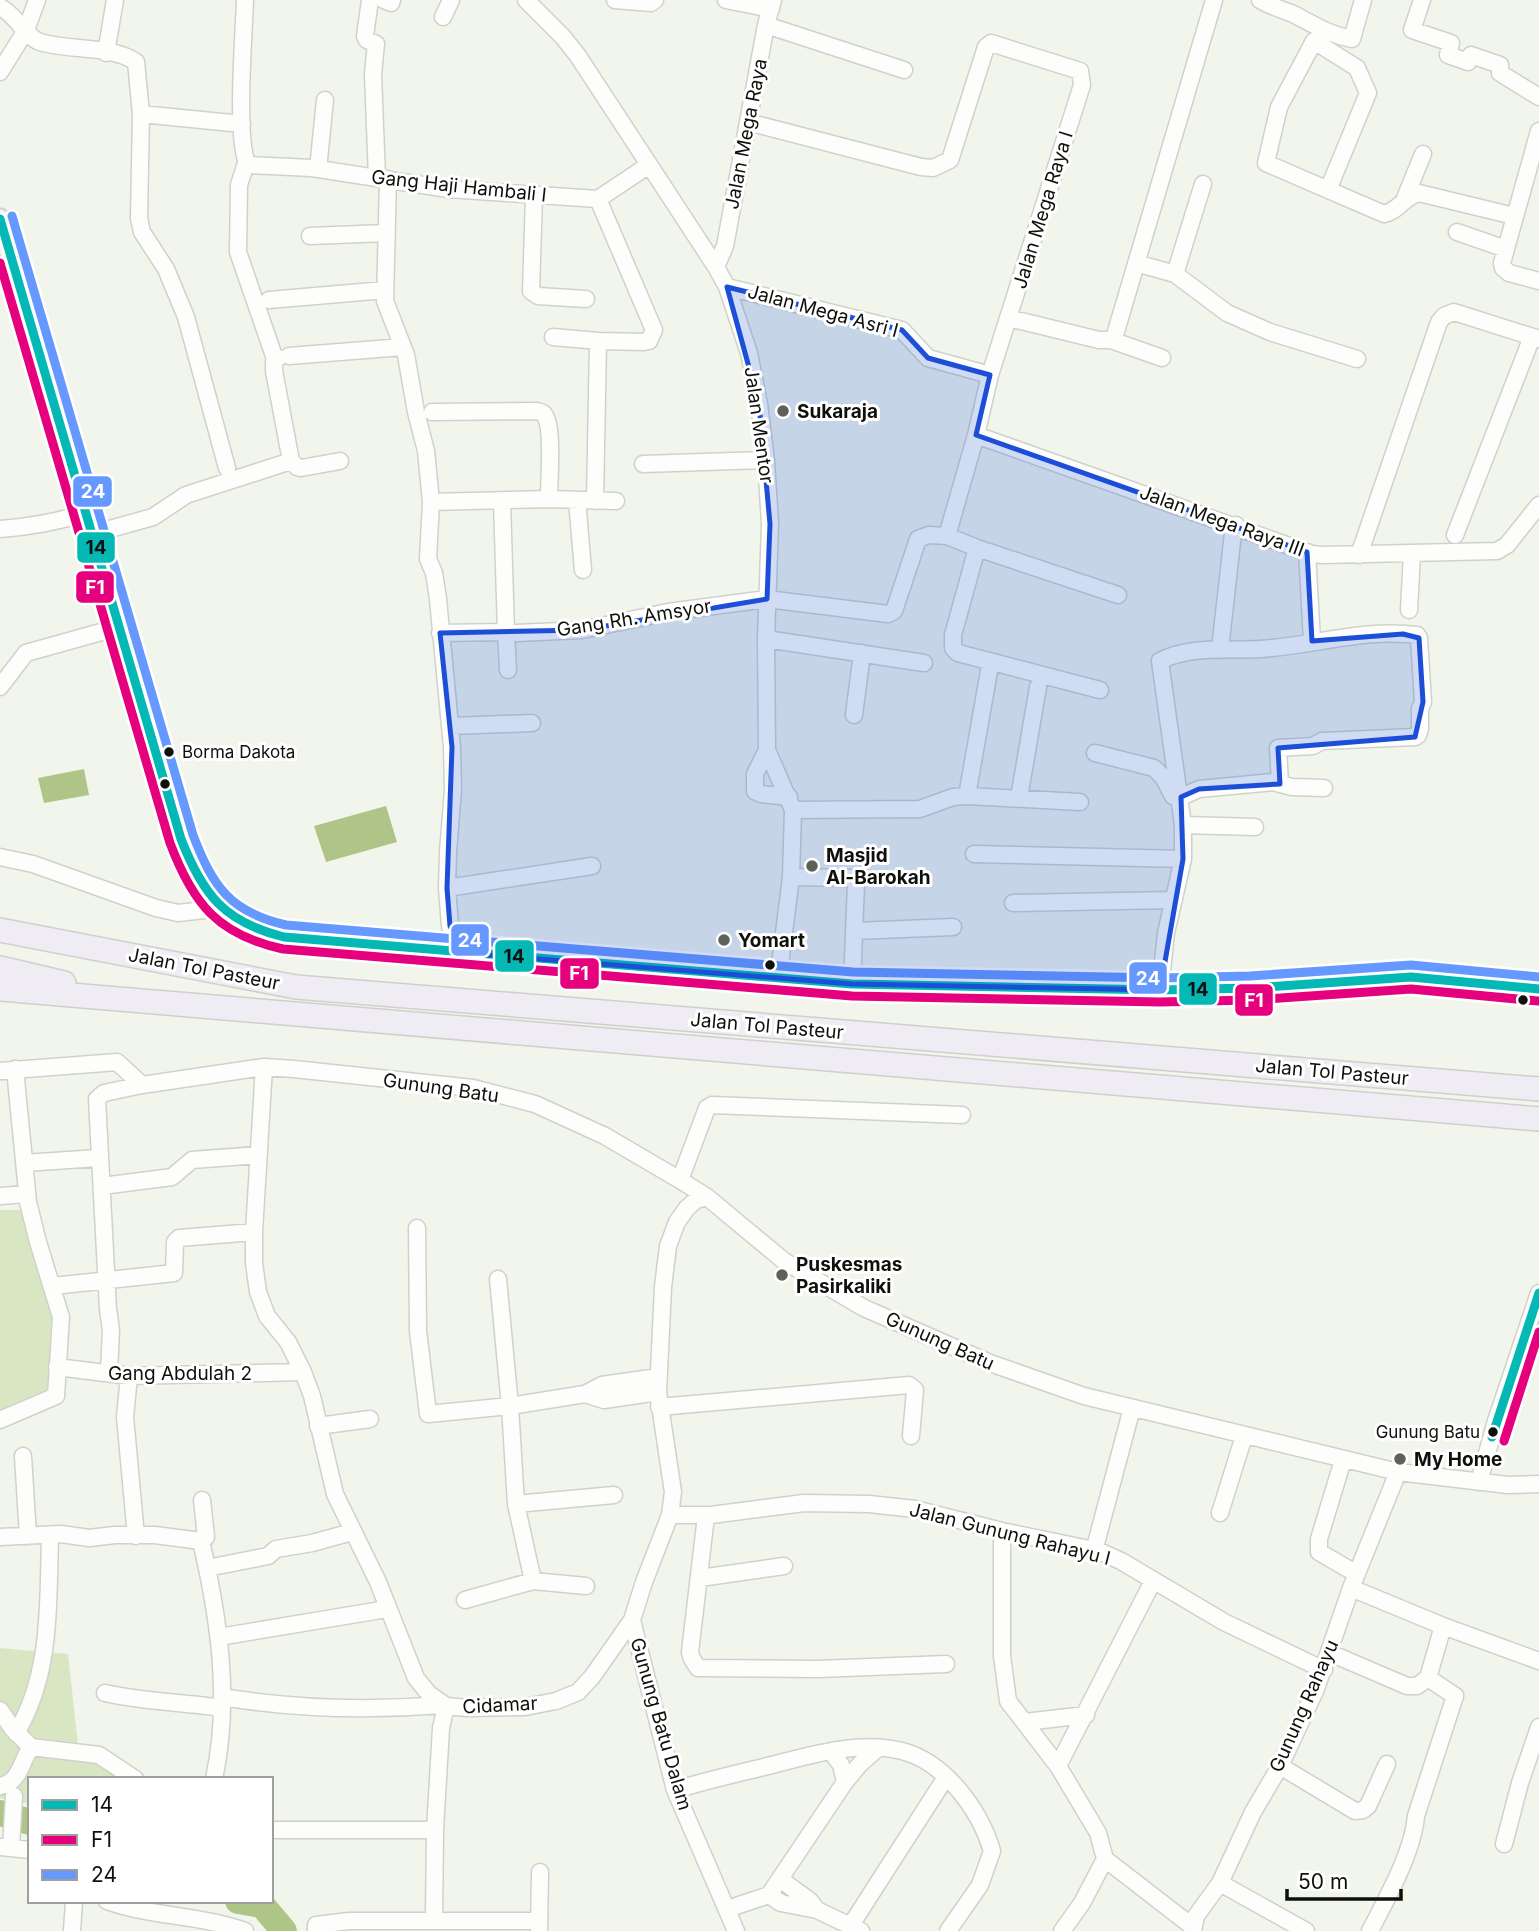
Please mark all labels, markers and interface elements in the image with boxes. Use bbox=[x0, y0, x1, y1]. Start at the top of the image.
street label: Jalan Mega Raya bbox=[720, 57, 772, 211]
street label: Jalan Mega Raya I bbox=[1008, 128, 1078, 292]
street label: Gang Haji Hambali I bbox=[370, 165, 548, 207]
street label: Jalan Mega Asri I bbox=[745, 280, 901, 342]
street label: Jalan Mentor bbox=[739, 365, 779, 485]
place label: Sukaraja bbox=[797, 400, 878, 423]
marker: Sukaraja bbox=[775, 403, 791, 419]
line badge: 24 bbox=[72, 475, 113, 508]
text: 24 bbox=[81, 480, 105, 503]
street label: Jalan Mega Raya III bbox=[1136, 480, 1308, 562]
line badge: 14 bbox=[76, 531, 116, 564]
text: 14 bbox=[85, 536, 107, 559]
line badge: F1 bbox=[75, 570, 115, 604]
text: F1 bbox=[85, 576, 105, 599]
street label: Gang Rh. Amsyor bbox=[555, 594, 713, 642]
place label: Borma Dakota bbox=[182, 742, 295, 762]
marker: Borma Dakota bbox=[162, 745, 176, 759]
unlabelled marker bbox=[158, 777, 172, 791]
place label: Masjid Al-Barokah bbox=[826, 844, 931, 889]
marker: Masjid Al-Barokah bbox=[804, 858, 820, 874]
line badge: 24 bbox=[450, 923, 490, 957]
text: 24 bbox=[458, 929, 482, 952]
place label: Yomart bbox=[738, 929, 805, 952]
marker: Yomart bbox=[716, 932, 732, 948]
line badge: 14 bbox=[494, 939, 535, 973]
street label: Jalan Tol Pasteur bbox=[126, 943, 282, 995]
text: 14 bbox=[503, 945, 525, 968]
line badge: F1 bbox=[559, 957, 600, 990]
unlabelled marker bbox=[763, 958, 777, 972]
line badge: 24 bbox=[1128, 961, 1168, 995]
text: F1 bbox=[569, 962, 589, 985]
text: 24 bbox=[1136, 967, 1160, 990]
line badge: 14 bbox=[1178, 972, 1218, 1006]
text: 14 bbox=[1187, 978, 1209, 1001]
line badge: F1 bbox=[1234, 983, 1274, 1017]
text: F1 bbox=[1244, 989, 1264, 1012]
unlabelled marker bbox=[1516, 993, 1530, 1007]
street label: Jalan Tol Pasteur bbox=[689, 1008, 845, 1044]
street label: Jalan Tol Pasteur bbox=[1254, 1054, 1410, 1090]
street label: Gunung Batu bbox=[382, 1068, 500, 1108]
place label: Puskesmas Pasirkaliki bbox=[796, 1253, 902, 1298]
marker: Puskesmas Pasirkaliki bbox=[774, 1267, 790, 1283]
street label: Gunung Batu bbox=[882, 1307, 998, 1375]
street label: Gang Abdulah 2 bbox=[108, 1362, 252, 1385]
place label: Gunung Batu bbox=[1376, 1422, 1480, 1442]
marker: Gunung Batu bbox=[1486, 1425, 1500, 1439]
place label: My Home bbox=[1414, 1448, 1502, 1471]
marker: My Home bbox=[1392, 1451, 1408, 1467]
street label: Jalan Gunung Rahayu I bbox=[907, 1498, 1113, 1570]
street label: Gunung Batu Dalam bbox=[625, 1635, 697, 1813]
street label: Gunung Rahayu bbox=[1265, 1636, 1343, 1776]
street label: Cidamar bbox=[462, 1692, 538, 1718]
legend bbox=[28, 1777, 273, 1903]
text: 14 bbox=[91, 1792, 113, 1817]
text: F1 bbox=[91, 1827, 112, 1852]
scale bar bbox=[1287, 1857, 1401, 1901]
text: 24 bbox=[91, 1862, 117, 1887]
text: 50 m bbox=[1298, 1869, 1348, 1894]

